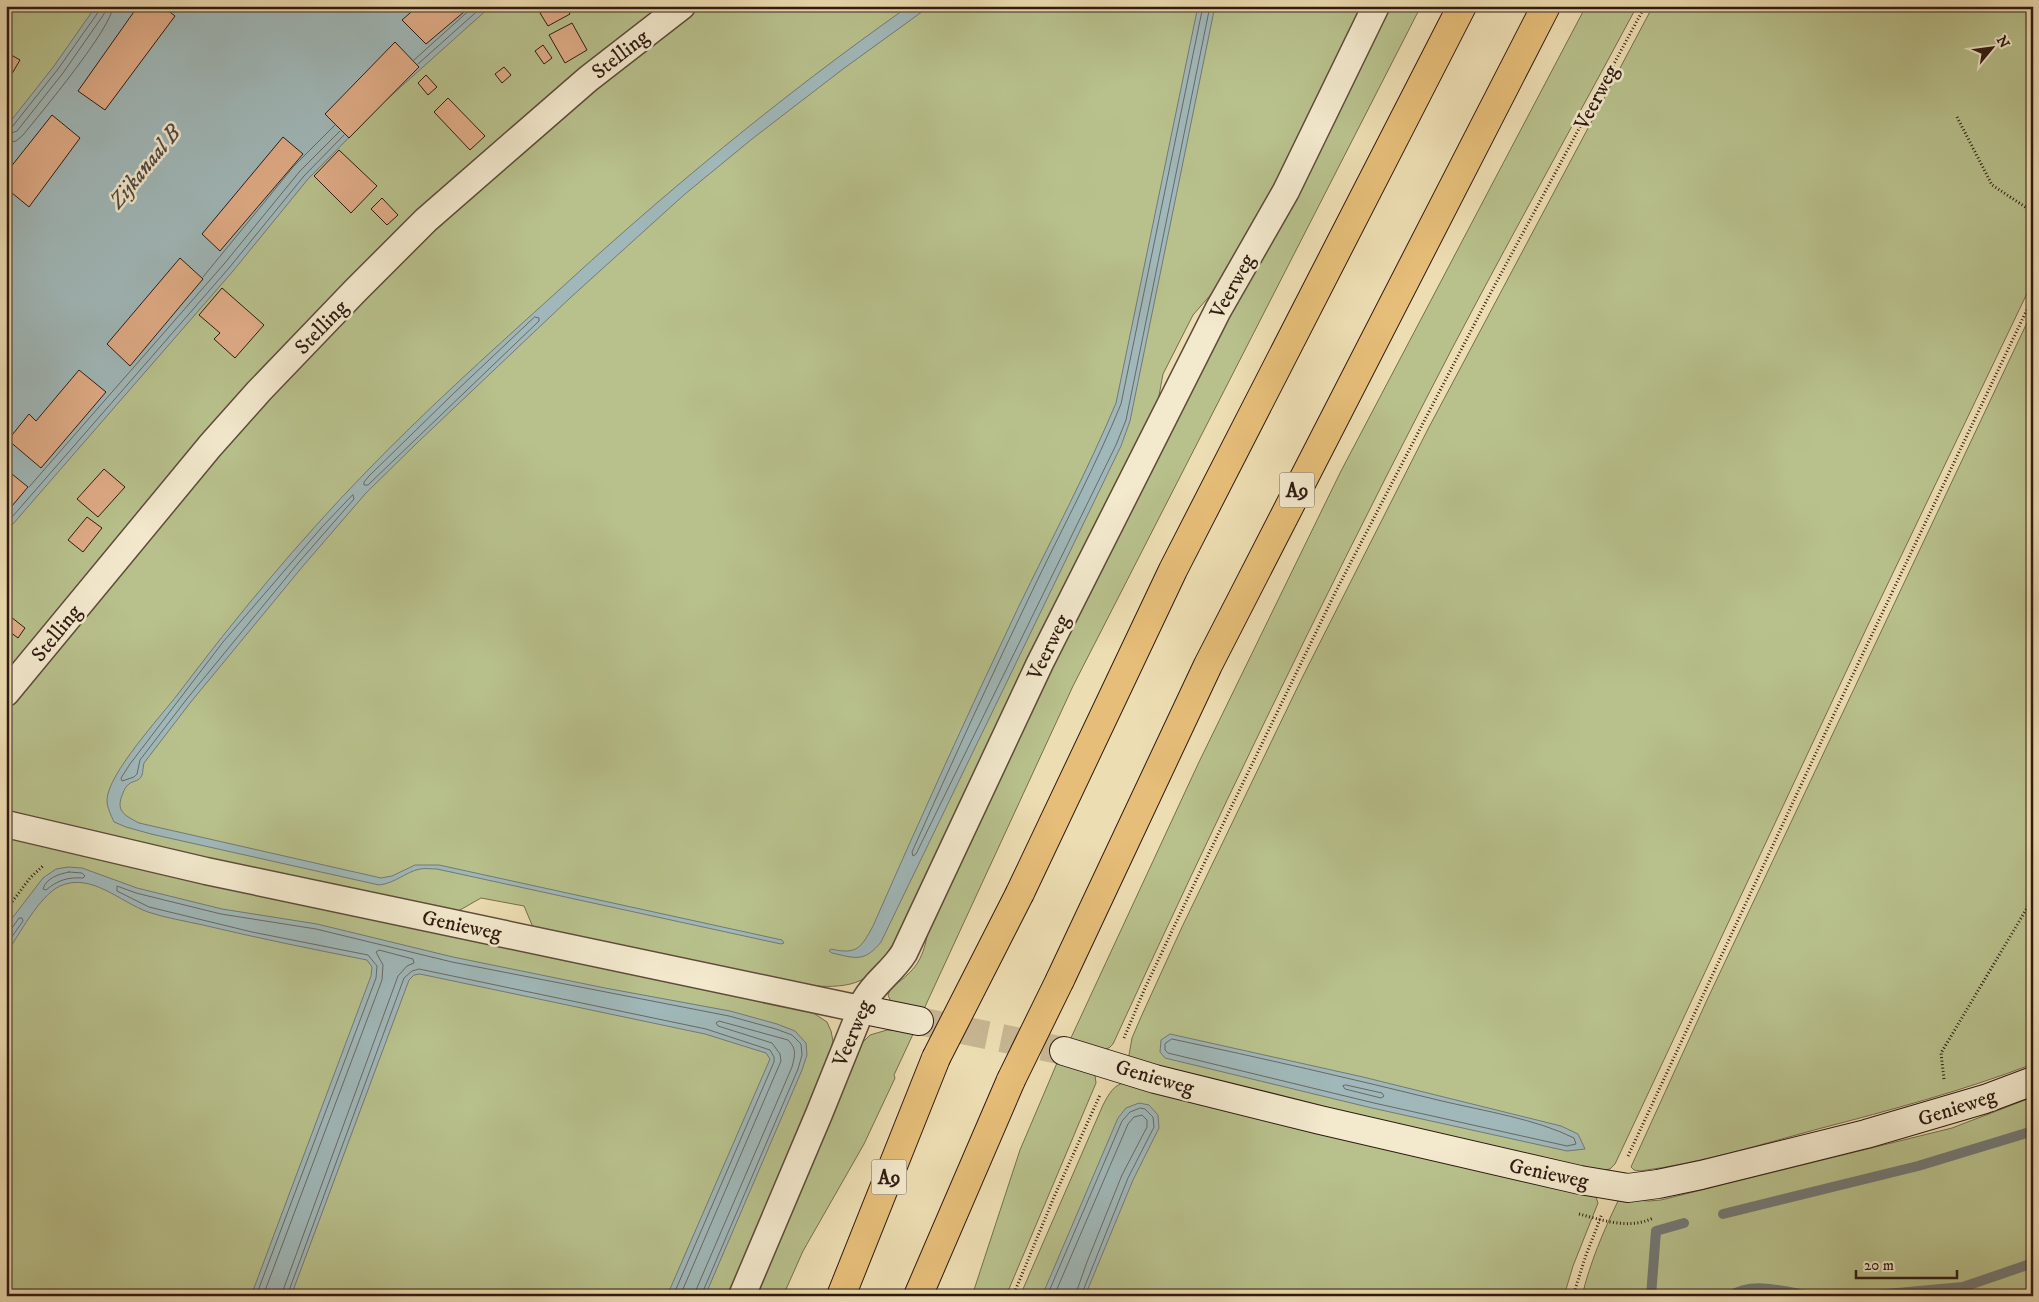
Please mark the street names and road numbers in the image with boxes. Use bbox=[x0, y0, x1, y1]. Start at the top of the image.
street label: Stelling bbox=[587, 24, 655, 85]
street label: Veerweg bbox=[1569, 60, 1625, 135]
street label: Veerweg bbox=[1204, 249, 1262, 324]
street label: Stelling bbox=[290, 294, 354, 360]
road number: A9 bbox=[1280, 472, 1314, 508]
street label: Stelling bbox=[26, 599, 88, 667]
street label: Veerweg bbox=[1021, 610, 1076, 685]
street label: Genieweg bbox=[420, 905, 505, 947]
street label: Veerweg bbox=[827, 995, 879, 1072]
street label: Genieweg bbox=[1112, 1054, 1198, 1102]
street label: Genieweg bbox=[1915, 1083, 2000, 1133]
street label: Genieweg bbox=[1507, 1153, 1592, 1195]
road number: A9 bbox=[872, 1160, 906, 1194]

